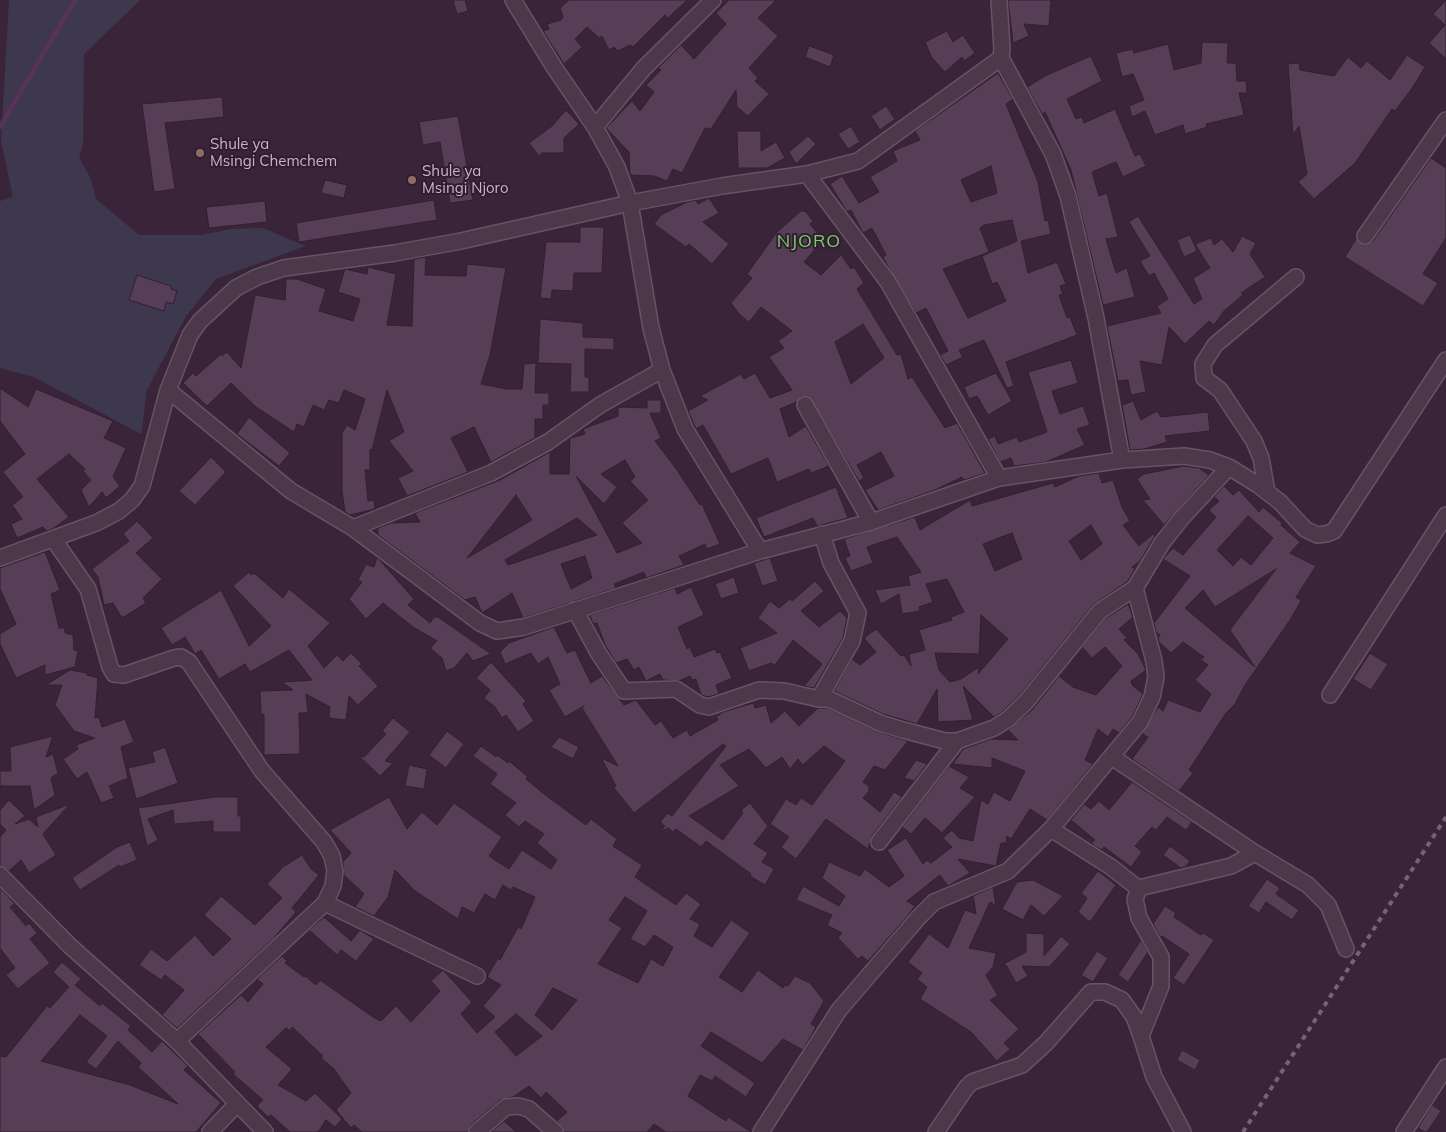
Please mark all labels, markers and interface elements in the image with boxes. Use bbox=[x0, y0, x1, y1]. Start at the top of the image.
place label: Shule ya Msingi Chemchem bbox=[210, 135, 337, 170]
marker: Shule ya Msingi Chemchem bbox=[194, 147, 206, 159]
place label: Shule ya Msingi Njoro bbox=[422, 162, 508, 197]
marker: Shule ya Msingi Njoro bbox=[406, 174, 418, 186]
district label: NJORO bbox=[776, 231, 842, 253]

